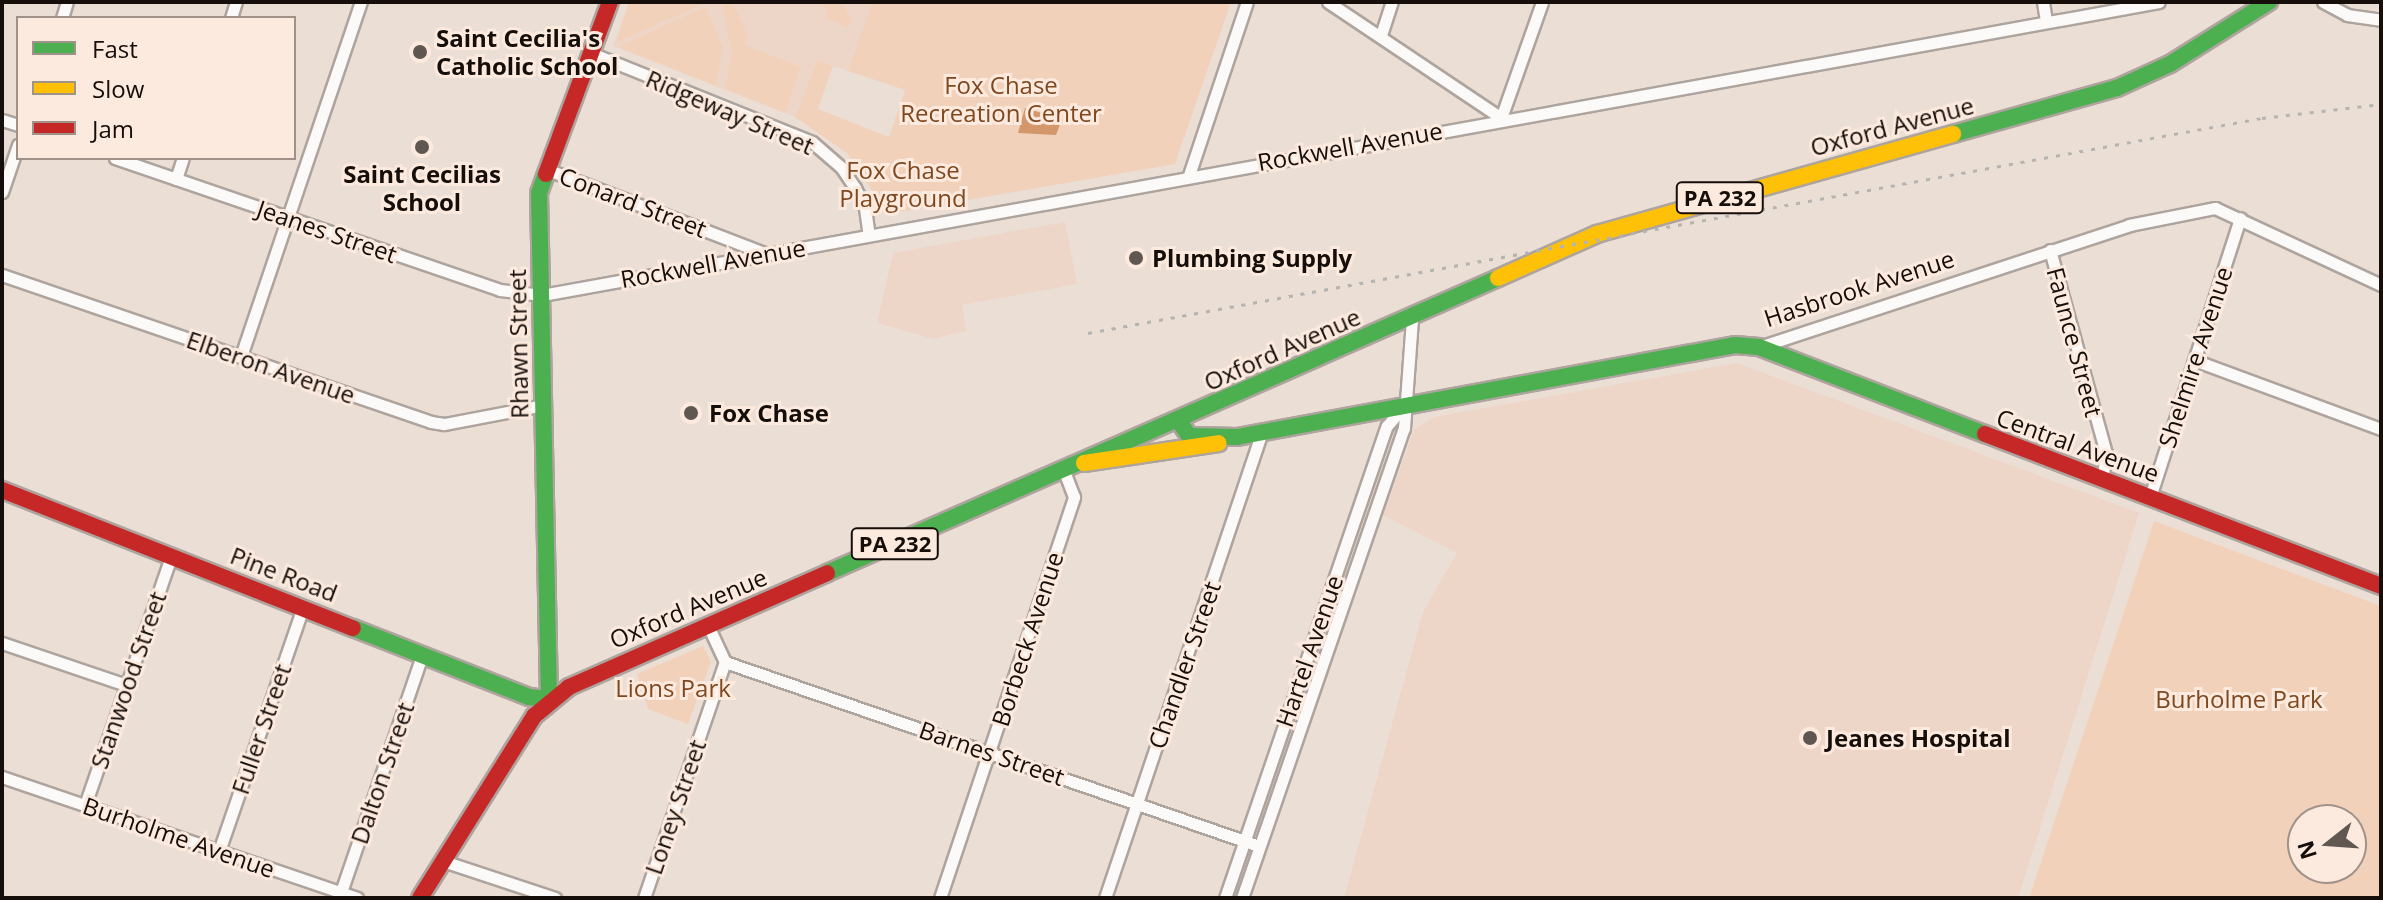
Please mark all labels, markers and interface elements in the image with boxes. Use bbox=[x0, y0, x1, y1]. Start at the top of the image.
legend bbox=[16, 16, 296, 160]
place label: Saint Cecilia's Catholic School bbox=[436, 24, 618, 80]
text: Fast bbox=[92, 32, 138, 65]
marker: Saint Cecilia's Catholic School bbox=[411, 43, 429, 61]
street label: Ridgeway Street bbox=[642, 64, 818, 160]
park label: Fox Chase Recreation Center bbox=[900, 71, 1102, 127]
text: Slow bbox=[92, 72, 144, 105]
street label: Oxford Avenue bbox=[1807, 90, 1977, 162]
text: Jam bbox=[92, 112, 134, 145]
street label: Rockwell Avenue bbox=[1255, 116, 1445, 176]
marker: Saint Cecilias School bbox=[413, 138, 431, 156]
park label: Fox Chase Playground bbox=[839, 156, 967, 212]
place label: Saint Cecilias School bbox=[343, 160, 501, 216]
street label: Conard Street bbox=[555, 161, 711, 243]
road number: PA 232 bbox=[1674, 180, 1766, 216]
street label: Jeanes Street bbox=[253, 194, 401, 268]
street label: Rockwell Avenue bbox=[618, 233, 808, 293]
place label: Plumbing Supply bbox=[1152, 244, 1352, 272]
street label: Hasbrook Avenue bbox=[1760, 244, 1958, 332]
marker: Plumbing Supply bbox=[1127, 249, 1145, 267]
street label: Shelmire Avenue bbox=[2152, 263, 2238, 451]
street label: Faunce Street bbox=[2041, 264, 2109, 420]
street label: Rhawn Street bbox=[502, 269, 534, 419]
street label: Oxford Avenue bbox=[1199, 302, 1365, 396]
street label: Elberon Avenue bbox=[183, 325, 359, 409]
place label: Fox Chase bbox=[709, 399, 829, 427]
marker: Fox Chase bbox=[680, 402, 702, 424]
street label: Central Avenue bbox=[1993, 402, 2163, 488]
road number: PA 232 bbox=[849, 526, 941, 562]
street label: Pine Road bbox=[226, 540, 342, 608]
street label: Borbeck Avenue bbox=[985, 548, 1069, 730]
street label: Oxford Avenue bbox=[605, 562, 771, 654]
street label: Hartel Avenue bbox=[1270, 571, 1348, 731]
street label: Chandler Street bbox=[1142, 577, 1226, 753]
street label: Stanwood Street bbox=[84, 588, 172, 772]
street label: Fuller Street bbox=[225, 660, 297, 798]
park label: Lions Park bbox=[615, 674, 731, 702]
park label: Burholme Park bbox=[2155, 685, 2323, 713]
street label: Dalton Street bbox=[344, 698, 420, 848]
street label: Barnes Street bbox=[916, 715, 1068, 791]
place label: Jeanes Hospital bbox=[1826, 724, 2011, 752]
marker: Jeanes Hospital bbox=[1801, 729, 1819, 747]
street label: Loney Street bbox=[639, 736, 711, 878]
street label: Burholme Avenue bbox=[79, 791, 279, 883]
north arrow bbox=[2287, 804, 2367, 884]
text: N bbox=[2289, 837, 2323, 863]

